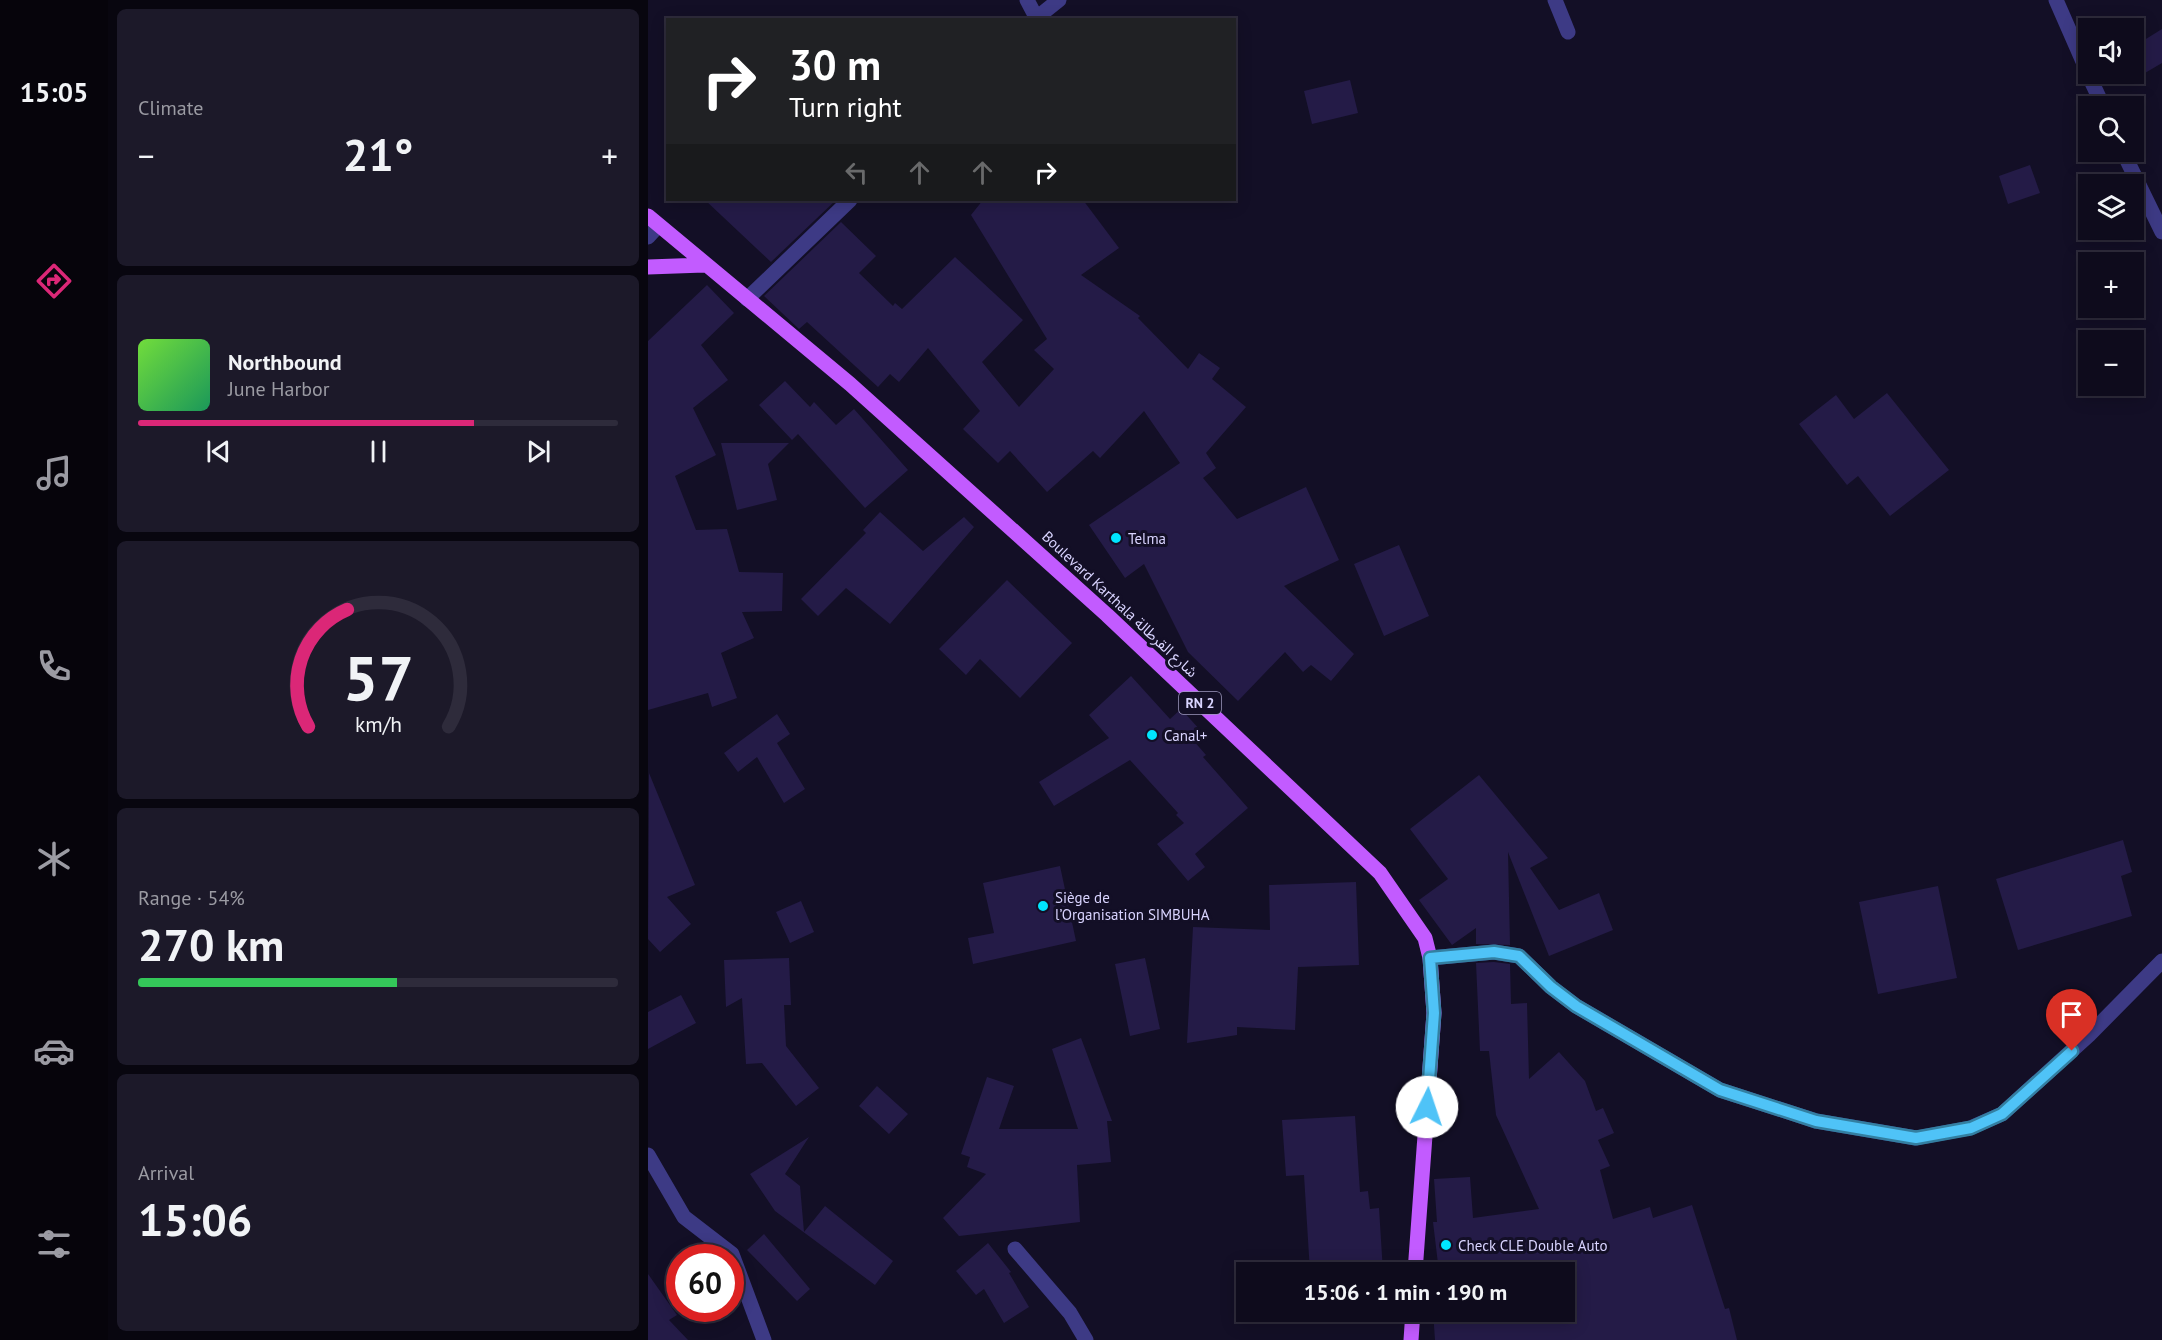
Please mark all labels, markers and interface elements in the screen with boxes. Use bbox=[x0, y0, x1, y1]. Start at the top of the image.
map controls bbox=[2078, 18, 2144, 396]
button: sound bbox=[2078, 18, 2144, 84]
text: 30 m bbox=[789, 37, 881, 92]
icon: right bbox=[690, 42, 768, 120]
text: 15:05 bbox=[20, 75, 88, 109]
text: Turn right bbox=[789, 90, 902, 124]
text: Climate bbox=[138, 95, 204, 121]
button: search bbox=[2078, 96, 2144, 162]
text: 21° bbox=[343, 125, 413, 183]
text: − bbox=[138, 134, 155, 177]
text: + bbox=[601, 134, 618, 177]
icon: left bbox=[840, 156, 873, 189]
icon: ahead bbox=[903, 156, 936, 189]
icon: ahead bbox=[966, 156, 999, 189]
icon: right bbox=[1029, 156, 1062, 189]
button: layers bbox=[2078, 174, 2144, 240]
button: + bbox=[2078, 252, 2144, 318]
icon: directions bbox=[33, 260, 75, 302]
button: − bbox=[2078, 330, 2144, 396]
text: Northbound bbox=[228, 348, 342, 376]
text: June Harbor bbox=[228, 376, 330, 402]
icon: previous bbox=[202, 435, 235, 468]
icon: pause bbox=[362, 435, 395, 468]
icon: next bbox=[522, 435, 555, 468]
icon: music bbox=[33, 452, 75, 494]
street label: Boulevard Karthala شارع القرطالة bbox=[1036, 527, 1202, 684]
place label: Telma bbox=[1128, 529, 1166, 548]
marker: Telma bbox=[1109, 531, 1123, 545]
text: 57 bbox=[343, 637, 413, 718]
icon: phone bbox=[33, 645, 75, 687]
road number: RN 2 bbox=[1179, 692, 1221, 714]
text: km/h bbox=[354, 710, 401, 738]
place label: Canal+ bbox=[1164, 726, 1207, 745]
marker: Canal+ bbox=[1145, 728, 1159, 742]
icon: climate bbox=[33, 838, 75, 880]
text: Range · 54% bbox=[138, 885, 245, 911]
place label: Siège de l’Organisation SIMBUHA bbox=[1055, 888, 1210, 924]
marker: Siège de l’Organisation SIMBUHA bbox=[1036, 899, 1050, 913]
text: 270 km bbox=[138, 915, 284, 973]
pin bbox=[2046, 989, 2097, 1051]
icon: arrive bbox=[2055, 998, 2088, 1031]
icon: car bbox=[33, 1030, 75, 1072]
position arrow bbox=[1395, 1075, 1459, 1139]
text: Arrival bbox=[138, 1160, 194, 1186]
text: 15:06 bbox=[138, 1190, 252, 1248]
icon: filters bbox=[33, 1223, 75, 1265]
place label: Check CLE Double Auto bbox=[1458, 1236, 1607, 1255]
marker: Check CLE Double Auto bbox=[1439, 1238, 1453, 1252]
speed limit sign: 60 bbox=[666, 1244, 744, 1322]
text: 15:06 · 1 min · 190 m bbox=[1304, 1278, 1507, 1306]

